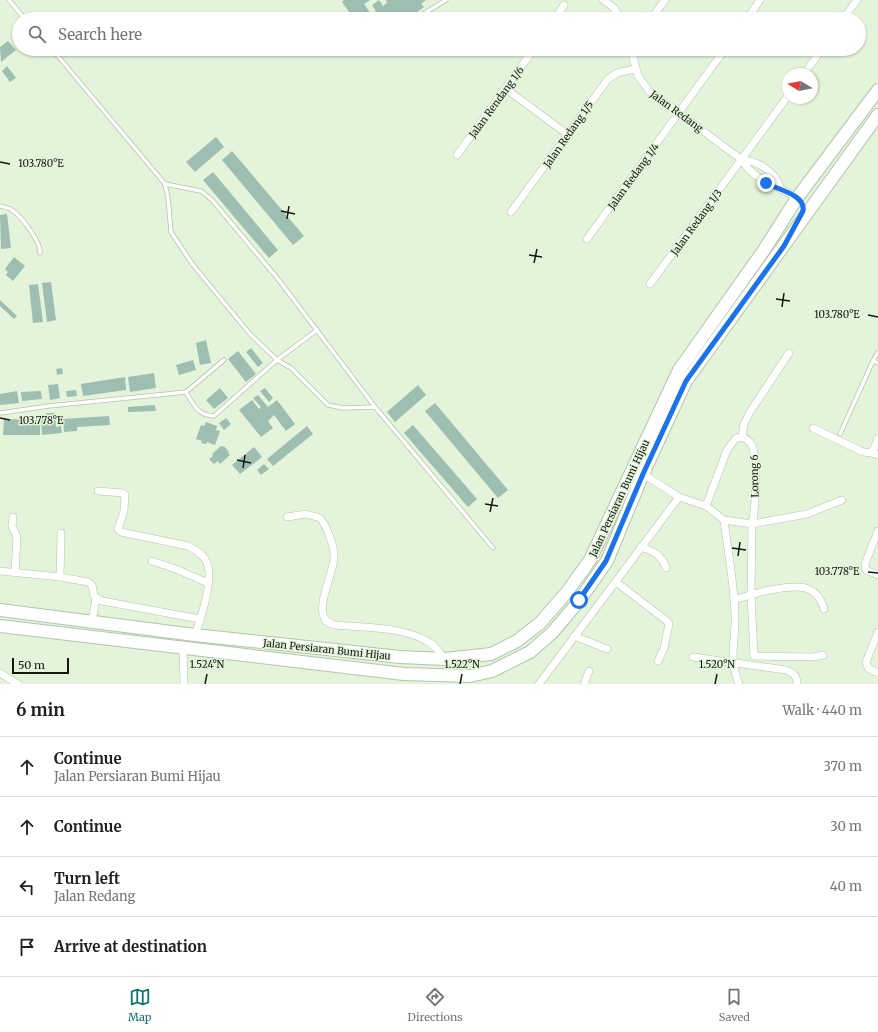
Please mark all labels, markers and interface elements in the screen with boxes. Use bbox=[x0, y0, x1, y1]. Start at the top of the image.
search box bbox=[12, 12, 866, 56]
icon: search bbox=[26, 23, 48, 45]
text: Search here bbox=[58, 25, 142, 44]
street label: Jalan Rendang 1/6 bbox=[466, 64, 527, 141]
north arrow bbox=[782, 68, 818, 104]
street label: Jalan Redang bbox=[647, 87, 706, 135]
street label: Jalan Redang 1/5 bbox=[540, 98, 596, 171]
street label: Jalan Redang 1/4 bbox=[604, 141, 662, 213]
text: 103.780°E bbox=[18, 157, 64, 170]
route end bbox=[757, 174, 775, 192]
street label: Jalan Redang 1/3 bbox=[667, 186, 725, 259]
text: 103.780°E bbox=[814, 308, 860, 321]
text: 103.778°E bbox=[19, 414, 64, 427]
street label: Jalan Persiaran Bumi Hijau bbox=[586, 437, 652, 560]
street label: Lorong 6 bbox=[748, 454, 761, 498]
text: 103.778°E bbox=[815, 565, 860, 578]
route start bbox=[570, 591, 588, 609]
street label: Jalan Persiaran Bumi Hijau bbox=[261, 636, 391, 663]
scale bar bbox=[12, 656, 69, 675]
text: 50 m bbox=[18, 658, 45, 672]
text: 1.524°N bbox=[190, 658, 225, 671]
text: 1.522°N bbox=[444, 658, 480, 671]
text: 1.520°N bbox=[699, 658, 735, 671]
text: 6 min bbox=[16, 699, 65, 721]
text: Walk · 440 m bbox=[782, 702, 862, 719]
text: Continue bbox=[54, 749, 122, 768]
icon: ahead bbox=[16, 756, 38, 778]
text: 370 m bbox=[824, 758, 862, 775]
text: Jalan Persiaran Bumi Hijau bbox=[54, 768, 221, 785]
icon: ahead bbox=[16, 816, 38, 838]
text: Continue bbox=[54, 817, 122, 836]
text: 30 m bbox=[830, 818, 862, 835]
text: Turn left bbox=[54, 869, 120, 888]
icon: left bbox=[16, 876, 38, 898]
text: 40 m bbox=[830, 878, 862, 895]
text: Jalan Redang bbox=[54, 888, 135, 905]
icon: arrive bbox=[16, 936, 38, 958]
text: Arrive at destination bbox=[54, 937, 207, 956]
tab: Map bbox=[128, 986, 152, 1024]
tab: Directions bbox=[408, 986, 463, 1024]
tab: Saved bbox=[719, 986, 750, 1024]

